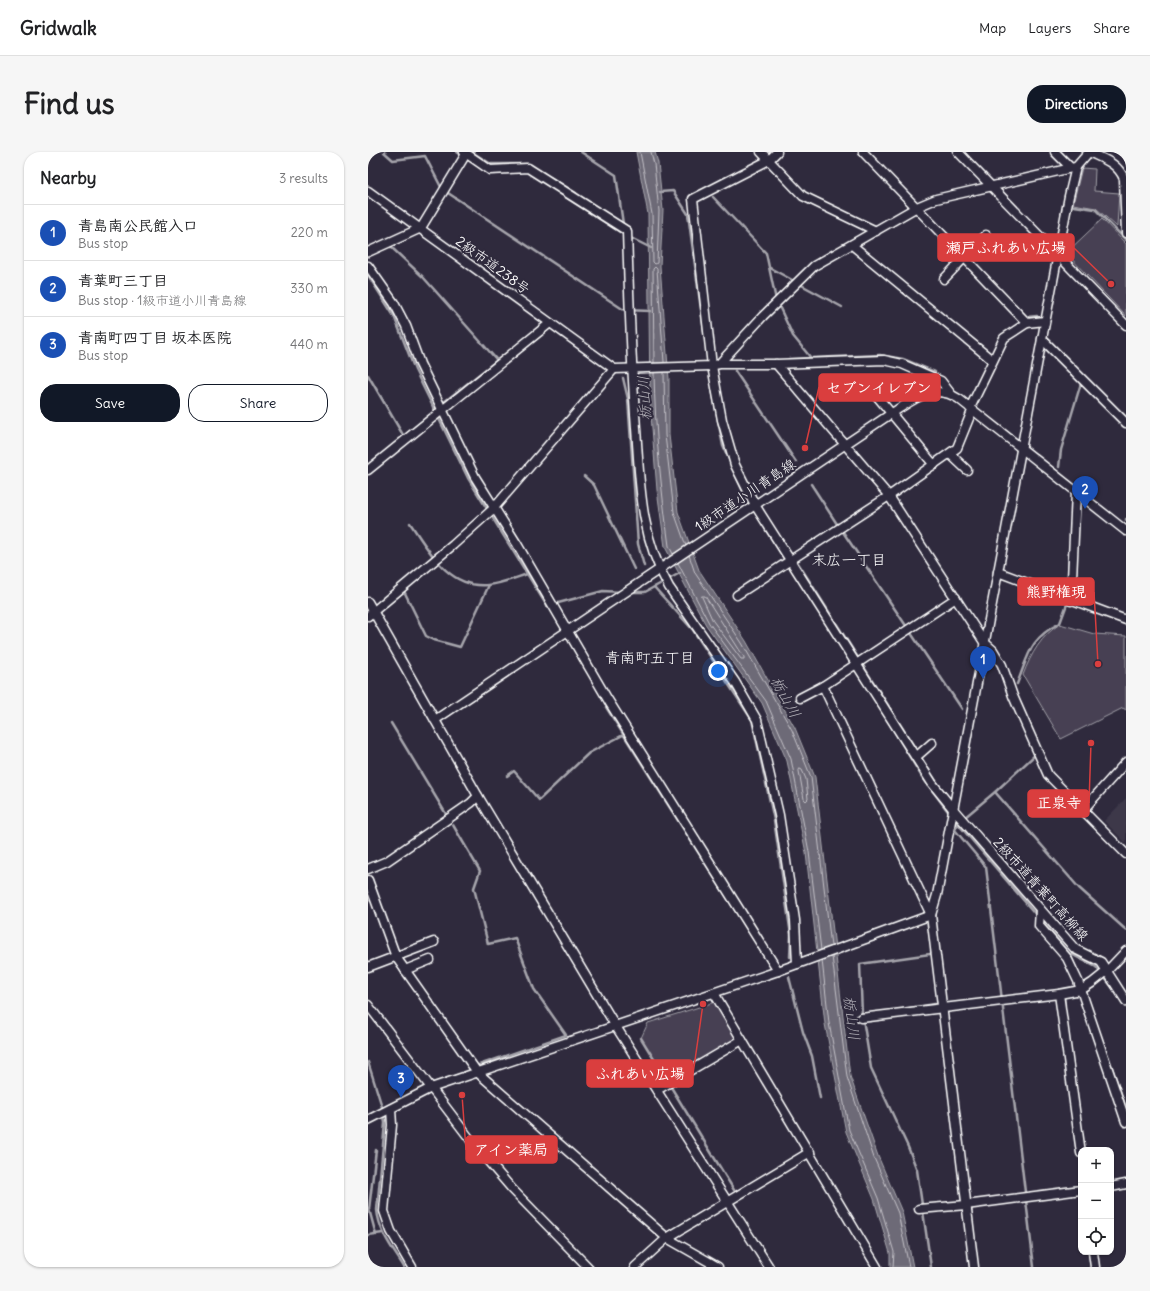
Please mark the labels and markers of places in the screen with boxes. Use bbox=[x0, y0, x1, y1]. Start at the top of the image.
callout: 瀬戸ふれあい広場 bbox=[938, 234, 1074, 261]
callout: セブンイレブン bbox=[819, 374, 940, 401]
pin: 2 bbox=[1072, 476, 1098, 509]
callout: 熊野権現 bbox=[1018, 578, 1094, 605]
pin: 1 bbox=[970, 646, 996, 679]
callout: 正泉寺 bbox=[1028, 790, 1089, 817]
callout: ふれあい広場 bbox=[587, 1060, 693, 1087]
pin: 3 bbox=[388, 1065, 414, 1098]
callout: アイン薬局 bbox=[466, 1136, 557, 1163]

